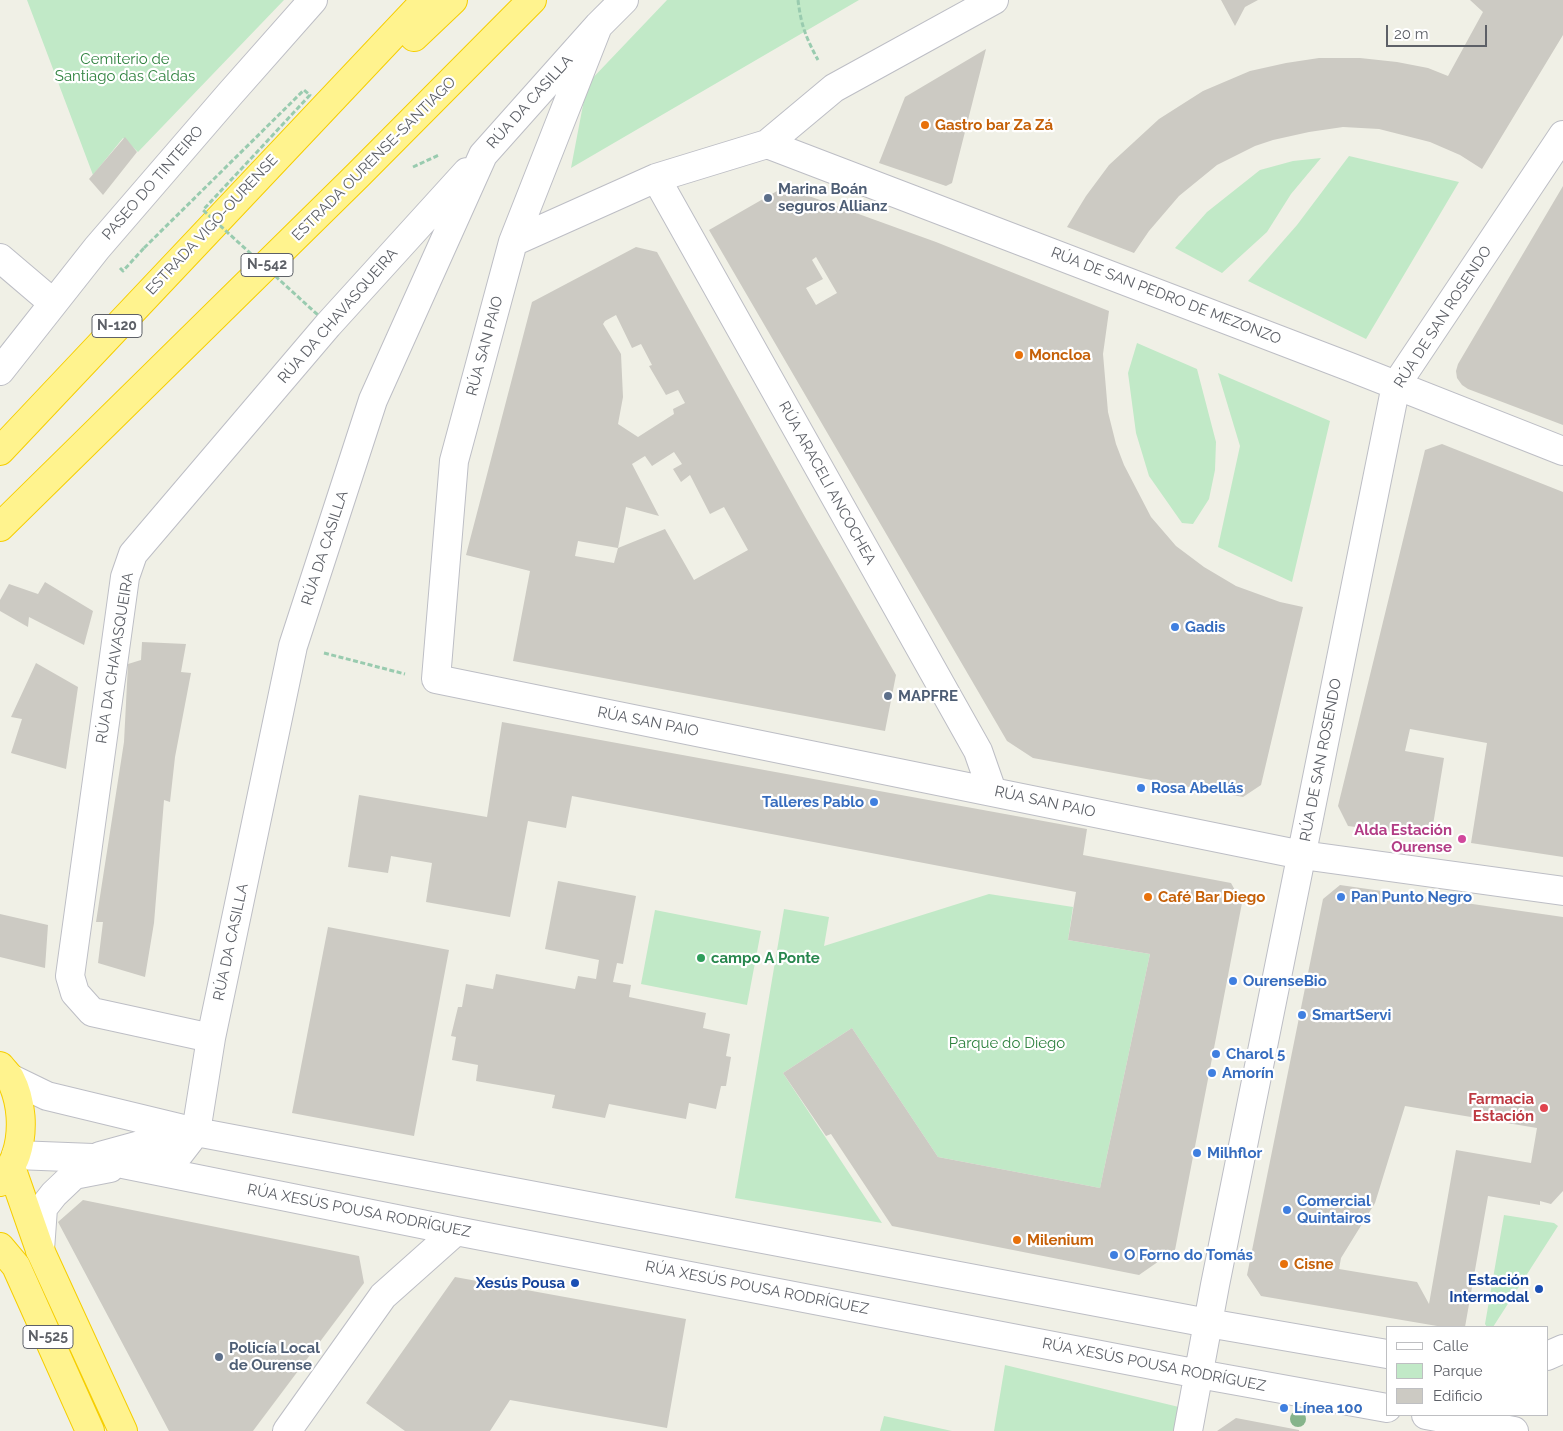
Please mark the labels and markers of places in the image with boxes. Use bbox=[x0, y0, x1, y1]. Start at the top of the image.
place label: Gastro bar Za Zá bbox=[935, 116, 1053, 134]
marker: Gastro bar Za Zá bbox=[919, 119, 931, 131]
place label: Marina Boán seguros Allianz bbox=[778, 180, 887, 215]
marker: Marina Boán seguros Allianz bbox=[762, 192, 774, 204]
place label: Moncloa bbox=[1029, 346, 1091, 364]
marker: Moncloa bbox=[1013, 349, 1025, 361]
place label: Gadis bbox=[1185, 618, 1225, 636]
marker: Gadis bbox=[1169, 621, 1181, 633]
place label: MAPFRE bbox=[898, 687, 958, 705]
marker: MAPFRE bbox=[882, 690, 894, 702]
place label: Rosa Abellás bbox=[1151, 779, 1244, 797]
marker: Rosa Abellás bbox=[1135, 782, 1147, 794]
place label: Talleres Pablo bbox=[762, 793, 864, 811]
marker: Talleres Pablo bbox=[868, 796, 880, 808]
place label: Alda Estación Ourense bbox=[1354, 821, 1452, 856]
marker: Alda Estación Ourense bbox=[1456, 833, 1468, 845]
place label: Café Bar Diego bbox=[1158, 888, 1265, 906]
place label: Pan Punto Negro bbox=[1351, 888, 1472, 906]
marker: Café Bar Diego bbox=[1142, 891, 1154, 903]
marker: Pan Punto Negro bbox=[1335, 891, 1347, 903]
place label: campo A Ponte bbox=[711, 949, 820, 967]
marker: campo A Ponte bbox=[695, 952, 707, 964]
place label: OurenseBio bbox=[1243, 972, 1327, 990]
marker: OurenseBio bbox=[1227, 975, 1239, 987]
place label: SmartServi bbox=[1312, 1006, 1391, 1024]
marker: SmartServi bbox=[1296, 1009, 1308, 1021]
place label: Charol 5 bbox=[1226, 1045, 1285, 1063]
marker: Charol 5 bbox=[1210, 1048, 1222, 1060]
place label: Amorín bbox=[1222, 1064, 1274, 1082]
marker: Amorín bbox=[1206, 1067, 1218, 1079]
place label: Farmacia Estación bbox=[1468, 1090, 1534, 1125]
marker: Farmacia Estación bbox=[1538, 1102, 1550, 1114]
place label: Milhflor bbox=[1207, 1144, 1262, 1162]
marker: Milhflor bbox=[1191, 1147, 1203, 1159]
place label: Comercial Quintairos bbox=[1297, 1192, 1371, 1227]
marker: Comercial Quintairos bbox=[1281, 1204, 1293, 1216]
place label: Milenium bbox=[1027, 1231, 1094, 1249]
marker: Milenium bbox=[1011, 1234, 1023, 1246]
place label: O Forno do Tomás bbox=[1124, 1246, 1253, 1264]
marker: O Forno do Tomás bbox=[1108, 1249, 1120, 1261]
place label: Cisne bbox=[1294, 1255, 1334, 1273]
marker: Cisne bbox=[1278, 1258, 1290, 1270]
place label: Estación Intermodal bbox=[1449, 1271, 1529, 1306]
place label: Xesús Pousa bbox=[476, 1274, 565, 1292]
marker: Xesús Pousa bbox=[569, 1277, 581, 1289]
marker: Estación Intermodal bbox=[1533, 1283, 1545, 1295]
place label: Policía Local de Ourense bbox=[229, 1339, 320, 1374]
marker: Policía Local de Ourense bbox=[213, 1351, 225, 1363]
place label: Línea 100 bbox=[1294, 1399, 1363, 1417]
marker: Línea 100 bbox=[1278, 1402, 1290, 1414]

